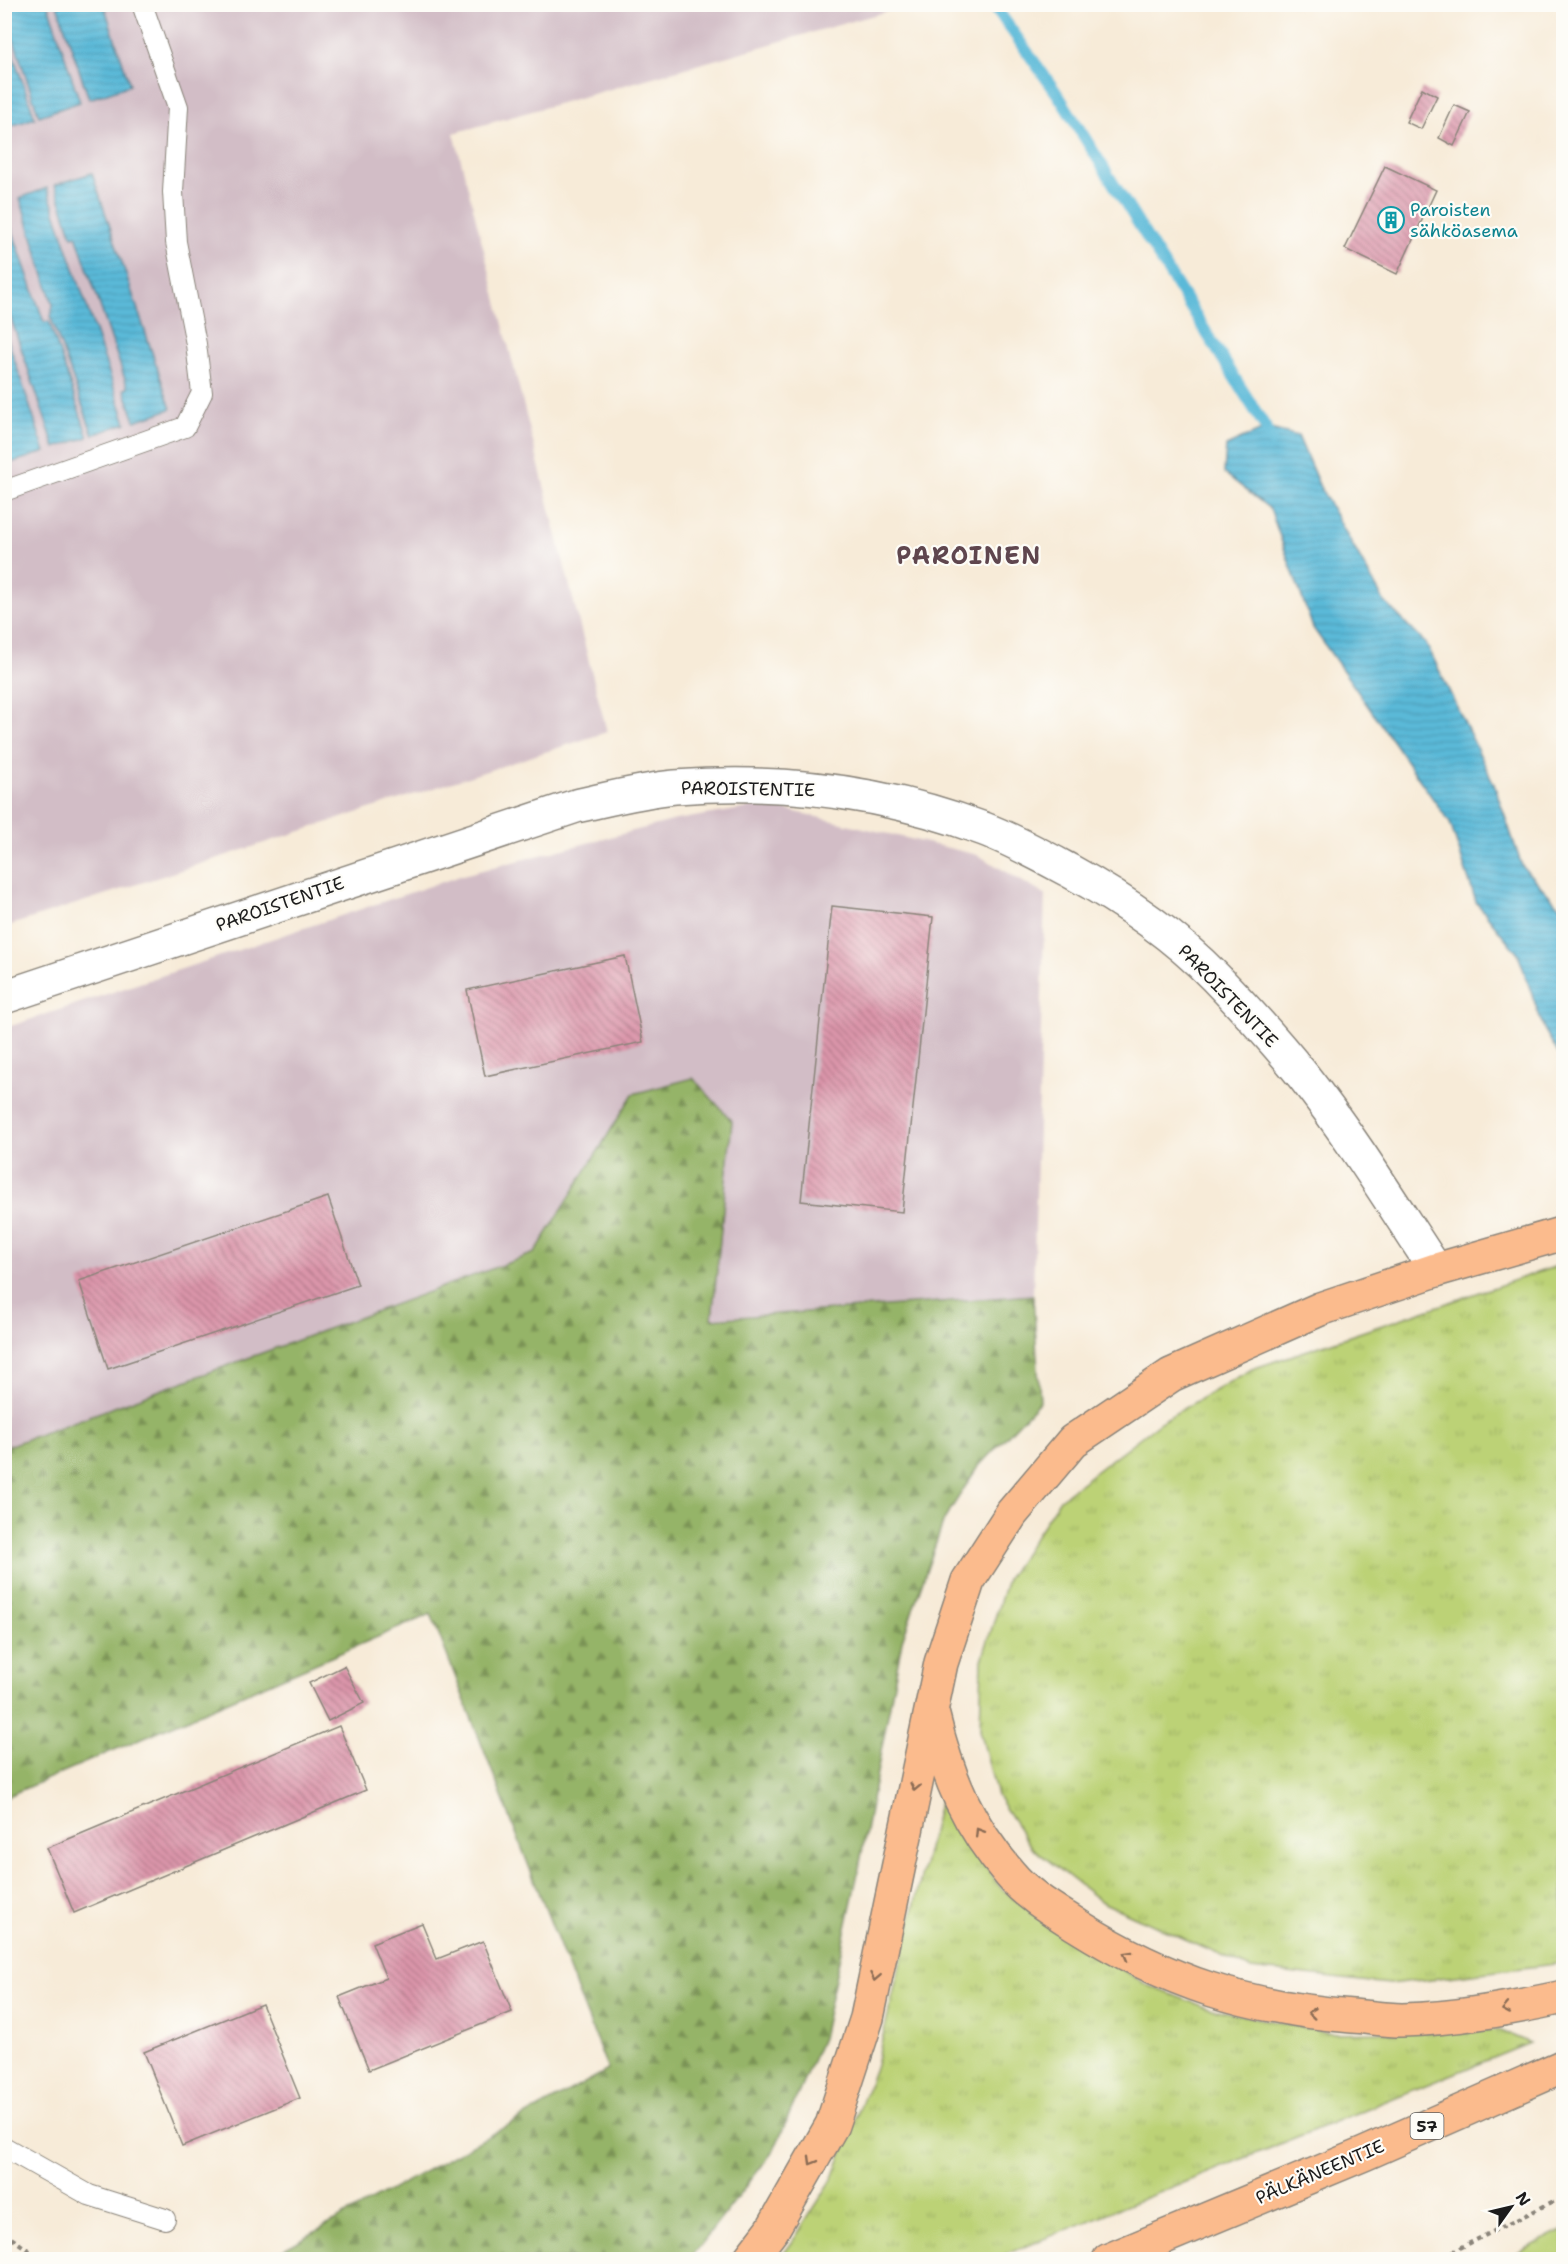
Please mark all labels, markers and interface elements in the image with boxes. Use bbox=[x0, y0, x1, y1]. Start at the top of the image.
place label: Paroisten sähköasema bbox=[1410, 198, 1518, 243]
building icon: Paroisten sähköasema bbox=[1376, 205, 1406, 235]
district label: PAROINEN bbox=[896, 540, 1042, 572]
street label: PAROISTENTIE bbox=[681, 776, 815, 802]
street label: PAROISTENTIE bbox=[213, 871, 347, 937]
street label: PAROISTENTIE bbox=[1173, 939, 1283, 1053]
one-way arrow bbox=[909, 1781, 922, 1791]
one-way arrow bbox=[976, 1828, 987, 1839]
one-way arrow bbox=[1123, 1951, 1134, 1962]
one-way arrow bbox=[869, 1972, 882, 1982]
one-way arrow bbox=[1502, 2002, 1512, 2015]
one-way arrow bbox=[1308, 2007, 1317, 2020]
road number: 57 bbox=[1410, 2113, 1444, 2139]
street label: PÄLKÄNEENTIE bbox=[1252, 2134, 1388, 2210]
one-way arrow bbox=[808, 2155, 819, 2165]
north arrow bbox=[1481, 2177, 1541, 2237]
text: N bbox=[1511, 2188, 1535, 2210]

